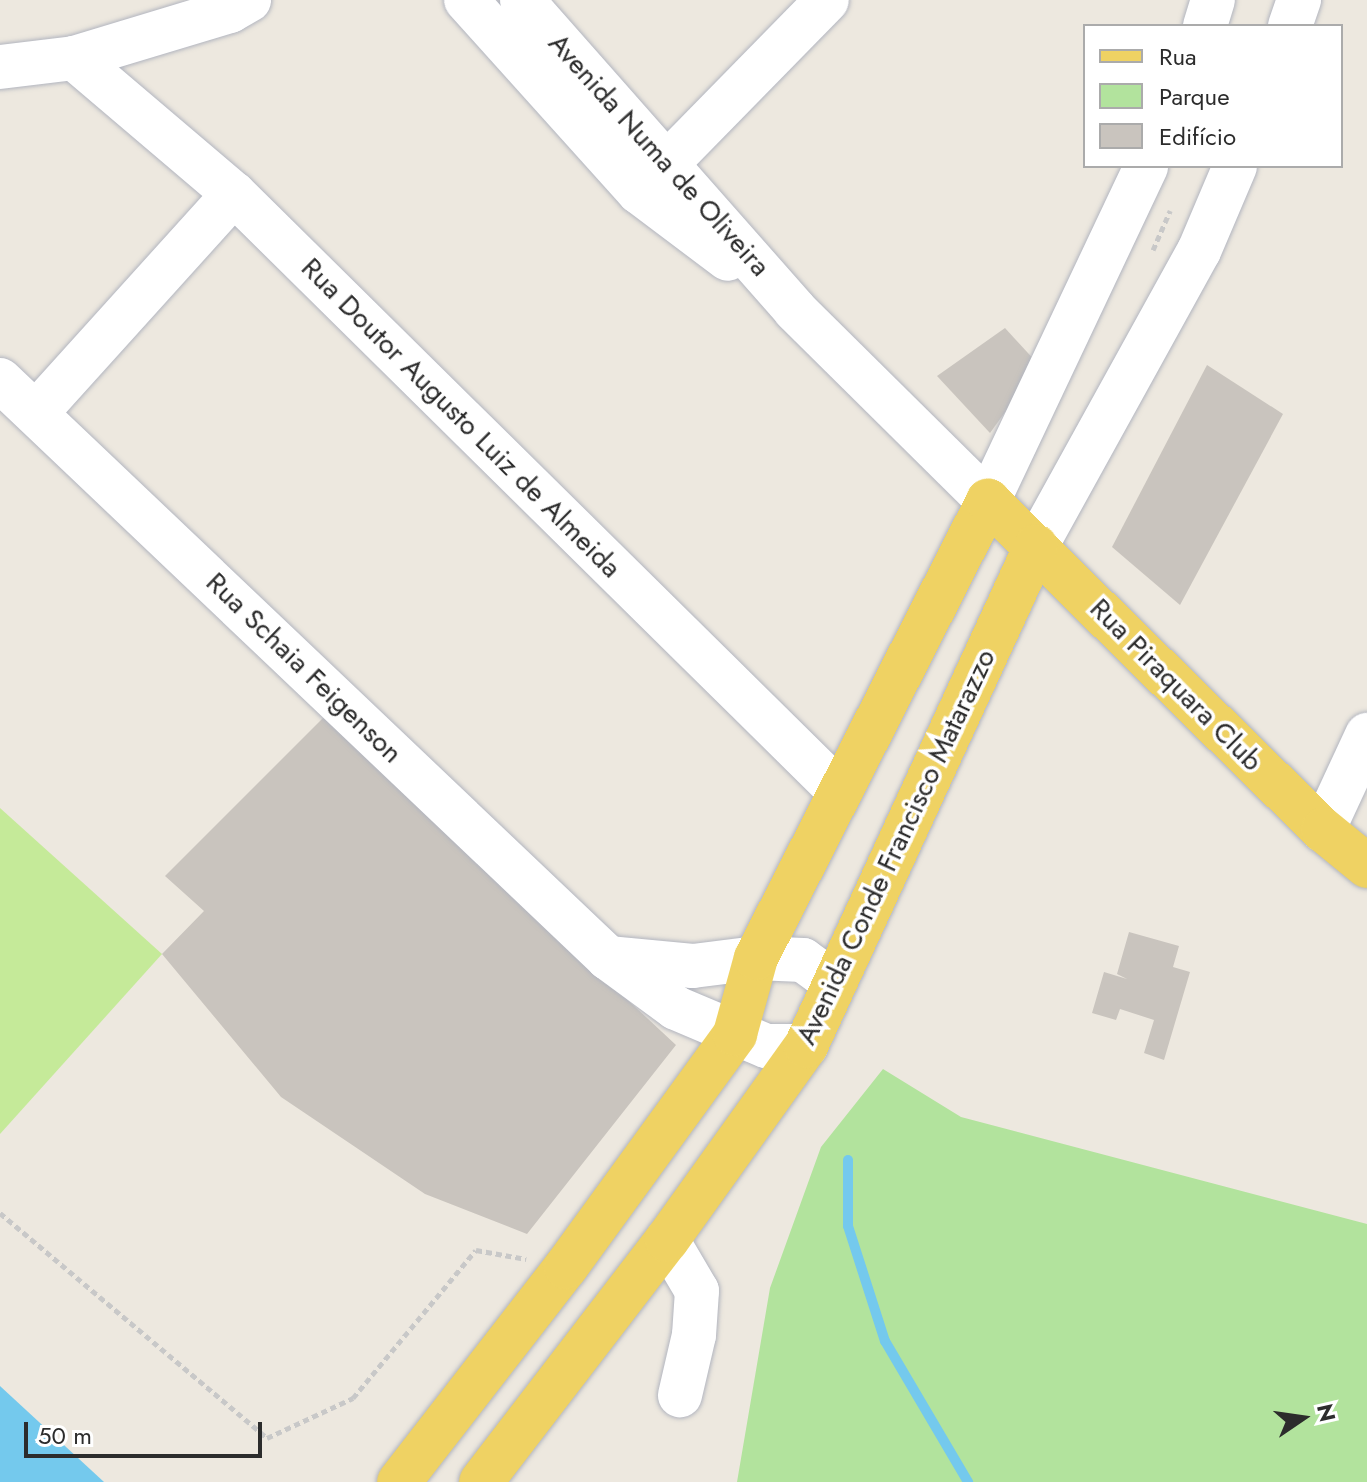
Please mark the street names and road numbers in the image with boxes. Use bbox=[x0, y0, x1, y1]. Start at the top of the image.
street label: Avenida Numa de Oliveira bbox=[541, 27, 777, 283]
street label: Rua Doutor Augusto Luiz de Almeida bbox=[294, 251, 628, 585]
street label: Rua Schaia Feigenson bbox=[199, 566, 409, 770]
street label: Rua Piraquara Club bbox=[1083, 592, 1269, 778]
street label: Avenida Conde Francisco Matarazzo bbox=[789, 644, 1003, 1050]

